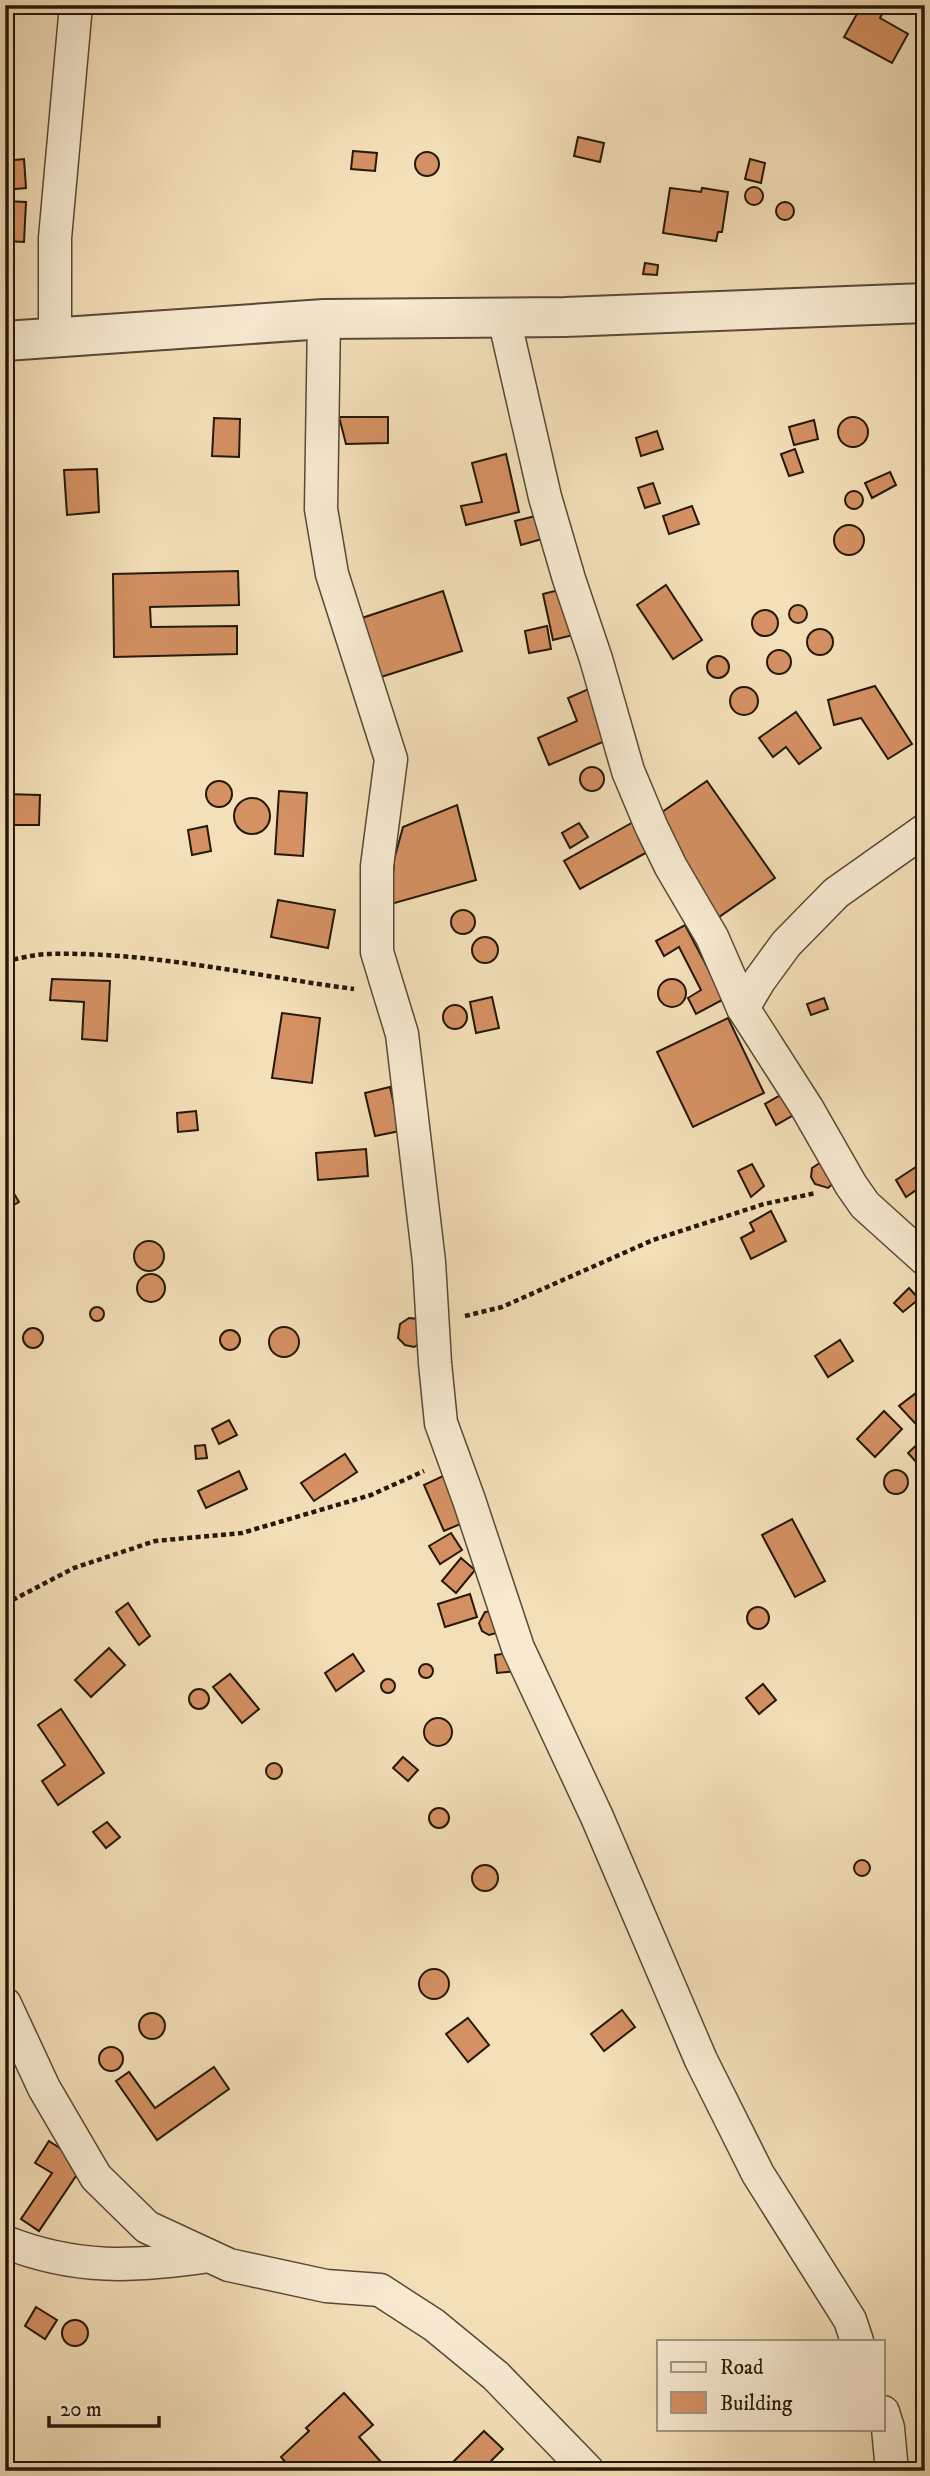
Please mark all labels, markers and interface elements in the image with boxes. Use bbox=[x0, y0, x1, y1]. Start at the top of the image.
legend bbox=[657, 2340, 884, 2430]
text: Road bbox=[720, 2355, 764, 2381]
scale bar bbox=[49, 2385, 159, 2429]
text: Building bbox=[720, 2391, 793, 2417]
text: 20 m bbox=[60, 2397, 102, 2423]

